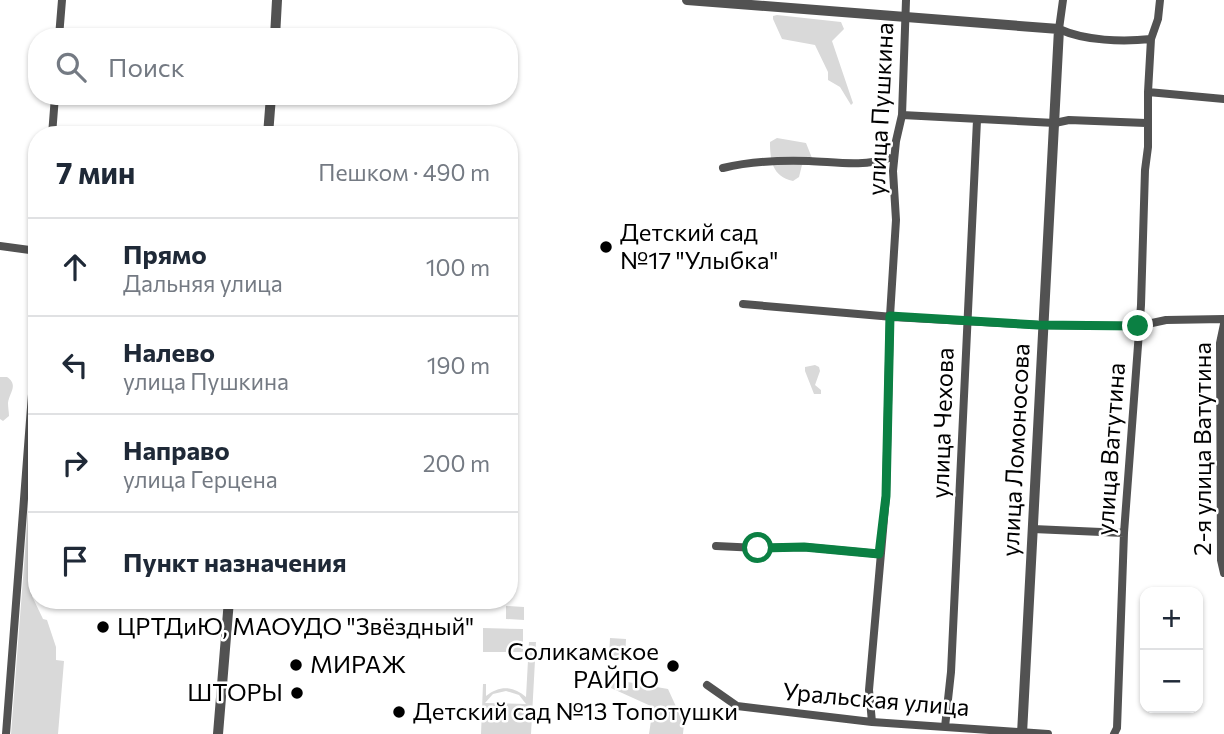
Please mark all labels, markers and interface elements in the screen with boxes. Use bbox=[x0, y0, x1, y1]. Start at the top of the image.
street label: улица Пушкина bbox=[860, 22, 899, 196]
search box bbox=[28, 28, 518, 105]
icon: search bbox=[52, 48, 90, 86]
text: Поиск bbox=[108, 51, 185, 82]
text: 7 мин bbox=[56, 153, 135, 190]
text: Пешком · 490 m bbox=[318, 158, 490, 186]
place label: Детский сад №17 "Улыбка" bbox=[620, 217, 778, 274]
text: Прямо bbox=[123, 238, 207, 269]
marker: Детский сад №17 "Улыбка" bbox=[598, 239, 614, 255]
icon: ahead bbox=[56, 248, 94, 286]
text: 100 m bbox=[426, 253, 490, 281]
text: Дальняя улица bbox=[123, 269, 283, 297]
route end bbox=[1122, 310, 1153, 341]
text: Налево bbox=[123, 336, 215, 367]
street label: 2-я улица Ватутина bbox=[1187, 342, 1216, 556]
street label: улица Ломоносова bbox=[994, 343, 1035, 557]
icon: left bbox=[56, 346, 94, 384]
street label: улица Чехова bbox=[924, 347, 959, 499]
text: 190 m bbox=[427, 351, 490, 379]
street label: улица Ватутина bbox=[1089, 362, 1130, 536]
text: улица Пушкина bbox=[123, 367, 289, 395]
text: Направо bbox=[123, 434, 230, 465]
icon: right bbox=[56, 444, 94, 482]
text: 200 m bbox=[423, 449, 490, 477]
text: улица Герцена bbox=[123, 465, 278, 493]
route start bbox=[742, 532, 773, 563]
icon: arrive bbox=[56, 542, 94, 580]
text: Пункт назначения bbox=[123, 546, 347, 577]
map controls bbox=[1140, 587, 1203, 713]
button: + bbox=[1140, 587, 1203, 650]
place label: ЦРТДиЮ, МАОУДО "Звёздный" bbox=[117, 611, 474, 640]
marker: ЦРТДиЮ, МАОУДО "Звёздный" bbox=[95, 619, 111, 635]
place label: Соликамское РАЙПО bbox=[507, 636, 659, 693]
place label: МИРАЖ bbox=[310, 649, 406, 678]
button: − bbox=[1140, 650, 1203, 713]
marker: МИРАЖ bbox=[288, 657, 304, 673]
marker: Соликамское РАЙПО bbox=[665, 658, 681, 674]
street label: Уральская улица bbox=[782, 676, 971, 721]
place label: ШТОРЫ bbox=[187, 677, 283, 706]
marker: ШТОРЫ bbox=[289, 685, 305, 701]
place label: Детский сад №13 Топотушки bbox=[413, 696, 738, 725]
marker: Детский сад №13 Топотушки bbox=[391, 704, 407, 720]

